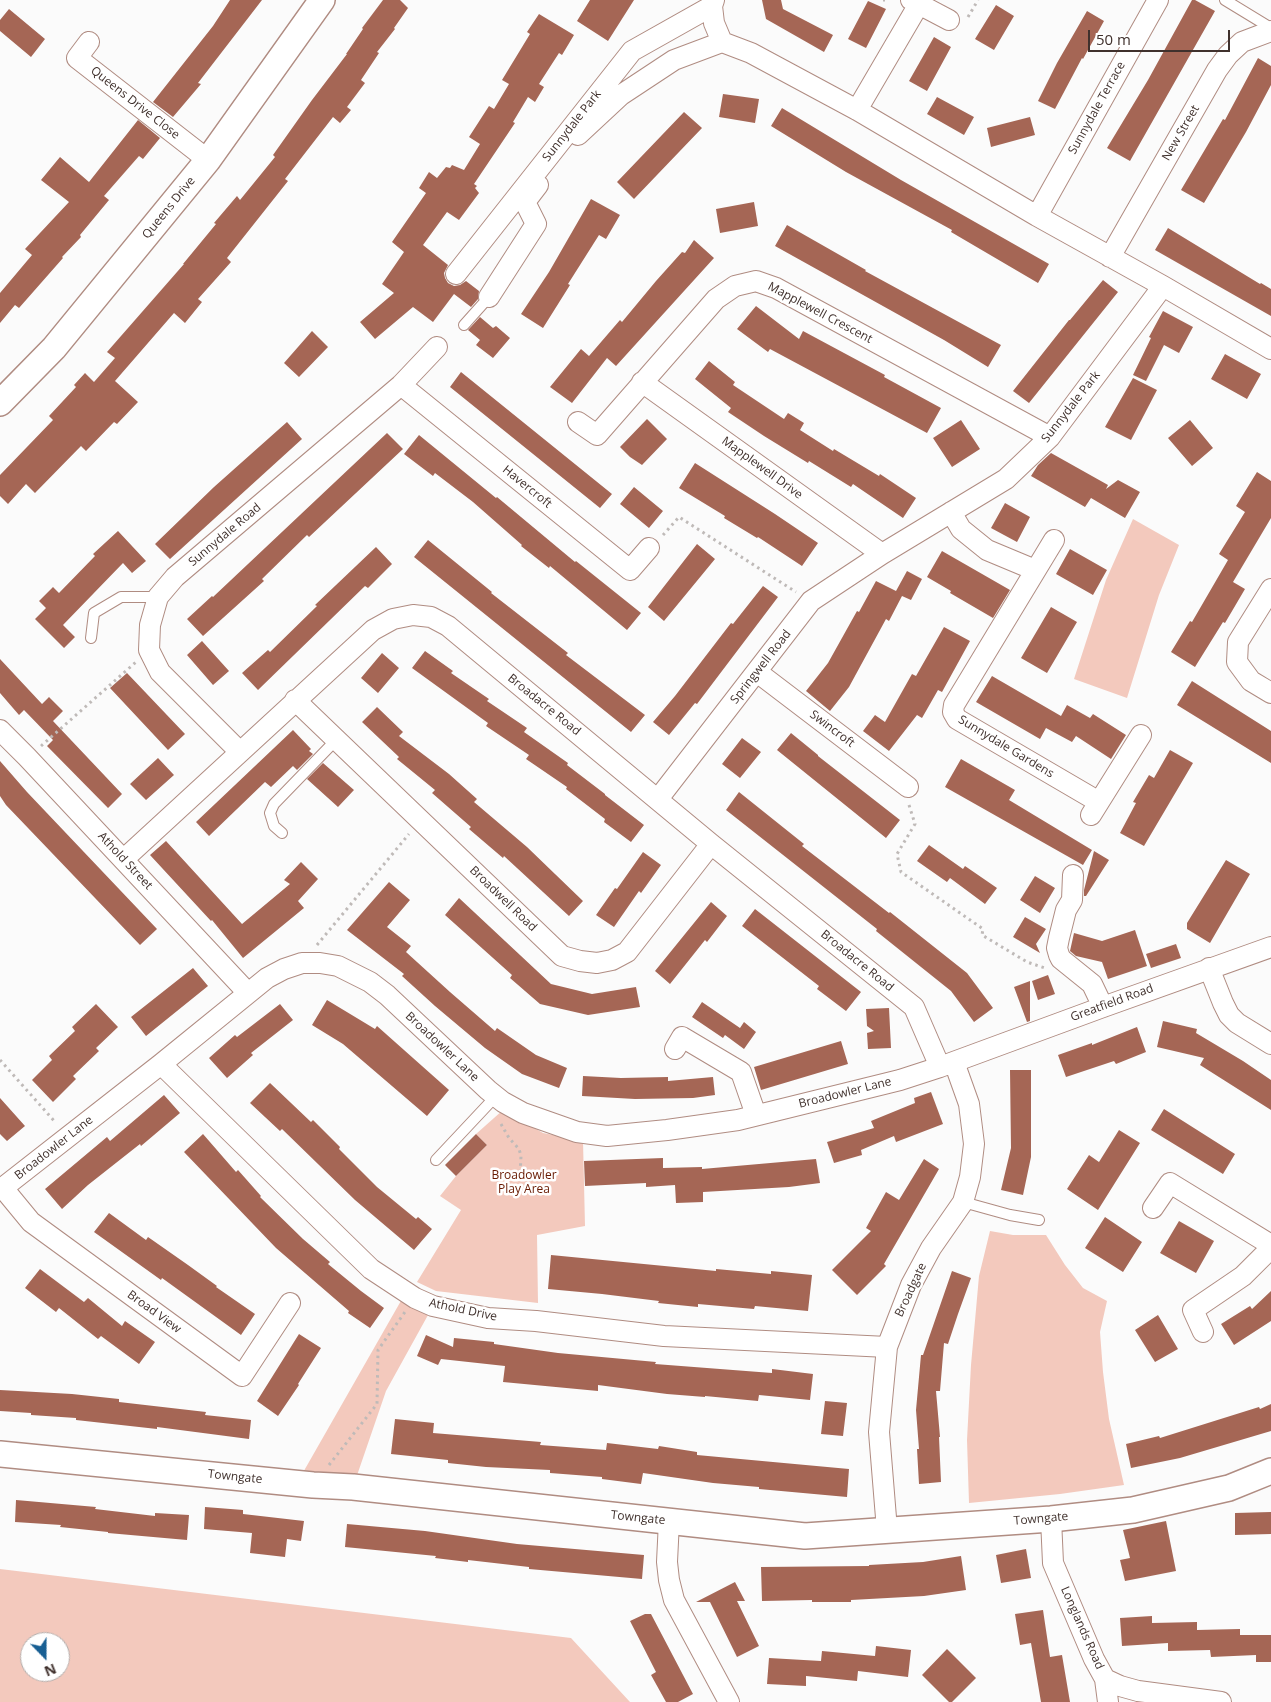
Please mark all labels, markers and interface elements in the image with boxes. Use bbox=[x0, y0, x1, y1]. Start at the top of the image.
scale bar bbox=[1091, 20, 1234, 52]
text: 50 m bbox=[1096, 29, 1131, 49]
street label: Sunnydale Terrace bbox=[1066, 59, 1128, 157]
street label: Queens Drive Close bbox=[88, 64, 182, 142]
street label: Sunnydale Park bbox=[540, 87, 604, 165]
street label: New Street bbox=[1159, 103, 1203, 163]
street label: Queens Drive bbox=[140, 174, 198, 242]
street label: Mapplewell Crescent bbox=[765, 279, 875, 347]
street label: Sunnydale Park bbox=[1039, 368, 1103, 446]
street label: Mapplewell Drive bbox=[719, 434, 805, 502]
street label: Havercroft bbox=[499, 463, 555, 511]
street label: Sunnydale Road bbox=[186, 500, 264, 570]
street label: Springwell Road bbox=[728, 627, 794, 707]
street label: Broadacre Road bbox=[505, 671, 583, 739]
street label: Swincroft bbox=[807, 707, 857, 751]
street label: Sunnydale Gardens bbox=[956, 713, 1056, 781]
street label: Athold Street bbox=[95, 829, 155, 893]
street label: Broadwell Road bbox=[466, 863, 540, 935]
street label: Broadacre Road bbox=[818, 927, 896, 995]
street label: Greatfield Road bbox=[1069, 981, 1155, 1025]
street label: Broadowler Lane bbox=[402, 1009, 482, 1085]
street label: Broadowler Lane bbox=[797, 1074, 893, 1112]
street label: Broadowler Lane bbox=[12, 1113, 96, 1183]
park label: Broadowler Play Area bbox=[491, 1169, 557, 1197]
street label: Broadgate bbox=[892, 1261, 930, 1319]
street label: Broad View bbox=[124, 1288, 184, 1336]
street label: Athold Drive bbox=[428, 1296, 498, 1324]
street label: Towngate bbox=[207, 1467, 263, 1487]
street label: Towngate bbox=[610, 1508, 666, 1528]
street label: Towngate bbox=[1013, 1509, 1069, 1529]
street label: Longlands Road bbox=[1057, 1584, 1107, 1672]
north arrow bbox=[20, 1632, 70, 1682]
text: N bbox=[42, 1659, 59, 1681]

